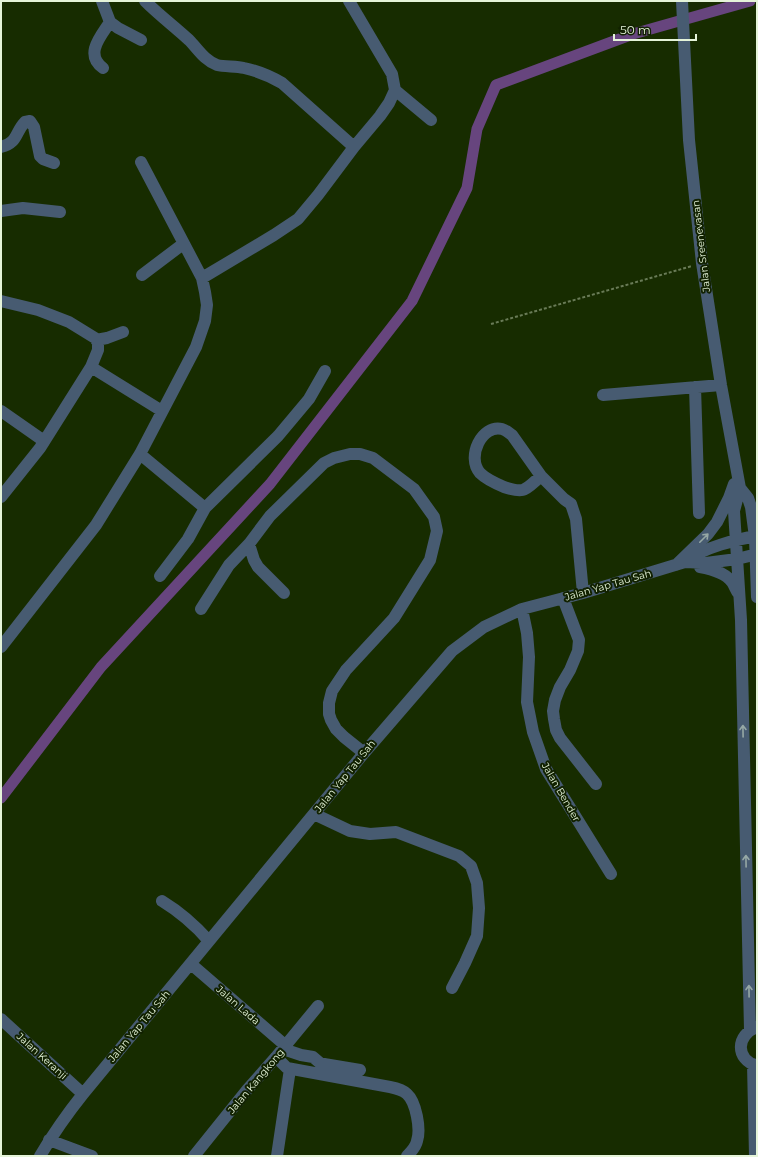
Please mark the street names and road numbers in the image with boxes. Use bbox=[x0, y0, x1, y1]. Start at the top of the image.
street label: Jalan Sreenevasan bbox=[689, 199, 713, 294]
street label: Jalan Yap Tau Sah bbox=[562, 566, 653, 604]
street label: Jalan Yap Tau Sah bbox=[311, 737, 378, 816]
street label: Jalan Bender bbox=[538, 759, 583, 824]
street label: Jalan Lada bbox=[213, 982, 262, 1027]
street label: Jalan Yap Tau Sah bbox=[105, 988, 173, 1065]
street label: Jalan Keranji bbox=[13, 1029, 70, 1082]
street label: Jalan Kangkong bbox=[224, 1046, 287, 1117]

